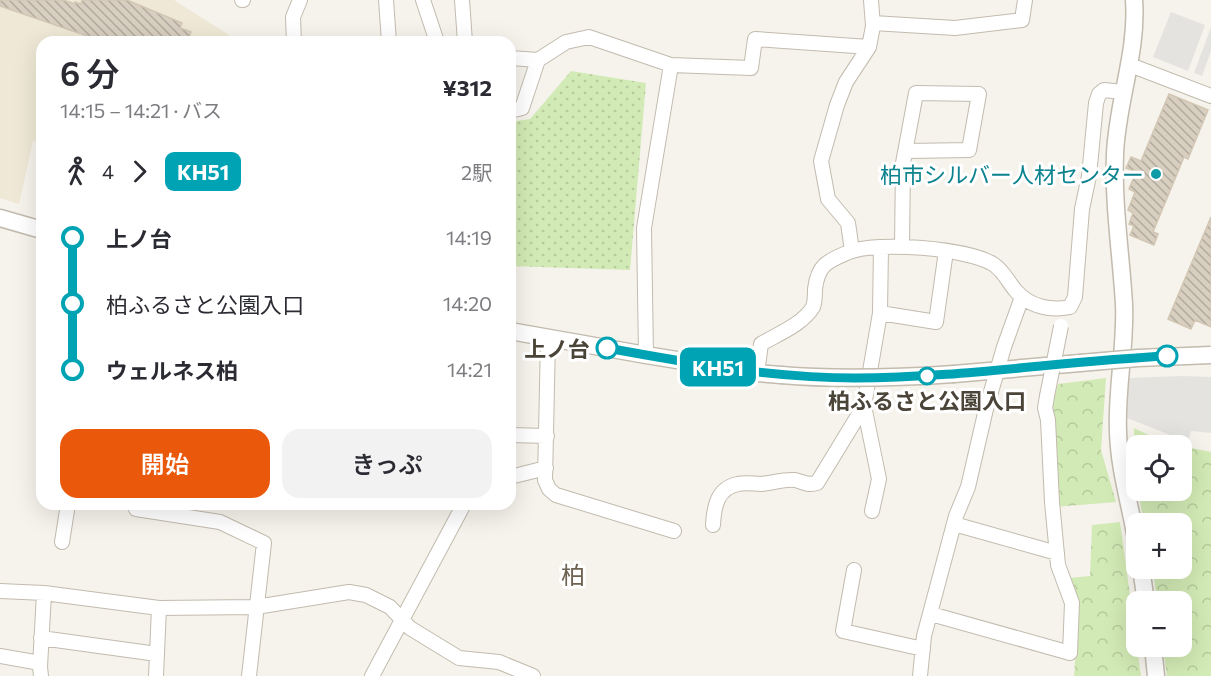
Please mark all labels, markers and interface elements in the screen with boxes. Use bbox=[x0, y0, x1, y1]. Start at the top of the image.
text: 6 分 bbox=[60, 52, 120, 93]
text: ¥312 bbox=[443, 74, 492, 101]
text: 14:15 – 14:21 · バス bbox=[60, 98, 222, 122]
icon: walk bbox=[60, 155, 93, 188]
icon: forward bbox=[123, 155, 156, 188]
text: 4 bbox=[102, 159, 114, 183]
text: KH51 bbox=[177, 159, 229, 184]
text: 2駅 bbox=[461, 160, 492, 184]
place label: 柏市シルバー人材センター bbox=[880, 161, 1144, 188]
marker: 柏市シルバー人材センター bbox=[1149, 167, 1163, 181]
text: 上ノ台 bbox=[106, 225, 172, 252]
text: 14:19 bbox=[446, 225, 492, 249]
text: 柏ふるさと公園入口 bbox=[106, 291, 304, 318]
text: 14:20 bbox=[443, 291, 492, 315]
place label: 上ノ台 bbox=[524, 335, 590, 362]
marker: 上ノ台 bbox=[596, 337, 618, 359]
unlabelled marker bbox=[1156, 345, 1178, 367]
line badge: KH51 bbox=[676, 348, 760, 386]
text: KH51 bbox=[692, 355, 744, 380]
text: ウェルネス柏 bbox=[106, 357, 238, 384]
text: 14:21 bbox=[447, 357, 492, 381]
marker: 柏ふるさと公園入口 bbox=[918, 367, 936, 385]
place label: 柏ふるさと公園入口 bbox=[828, 387, 1026, 414]
button: 開始 bbox=[60, 429, 270, 498]
button: きっぷ bbox=[282, 429, 492, 498]
map controls bbox=[1126, 435, 1192, 657]
button: locate bbox=[1126, 435, 1192, 501]
button: + bbox=[1126, 513, 1192, 579]
district label: 柏 bbox=[561, 560, 585, 589]
button: − bbox=[1126, 591, 1192, 657]

